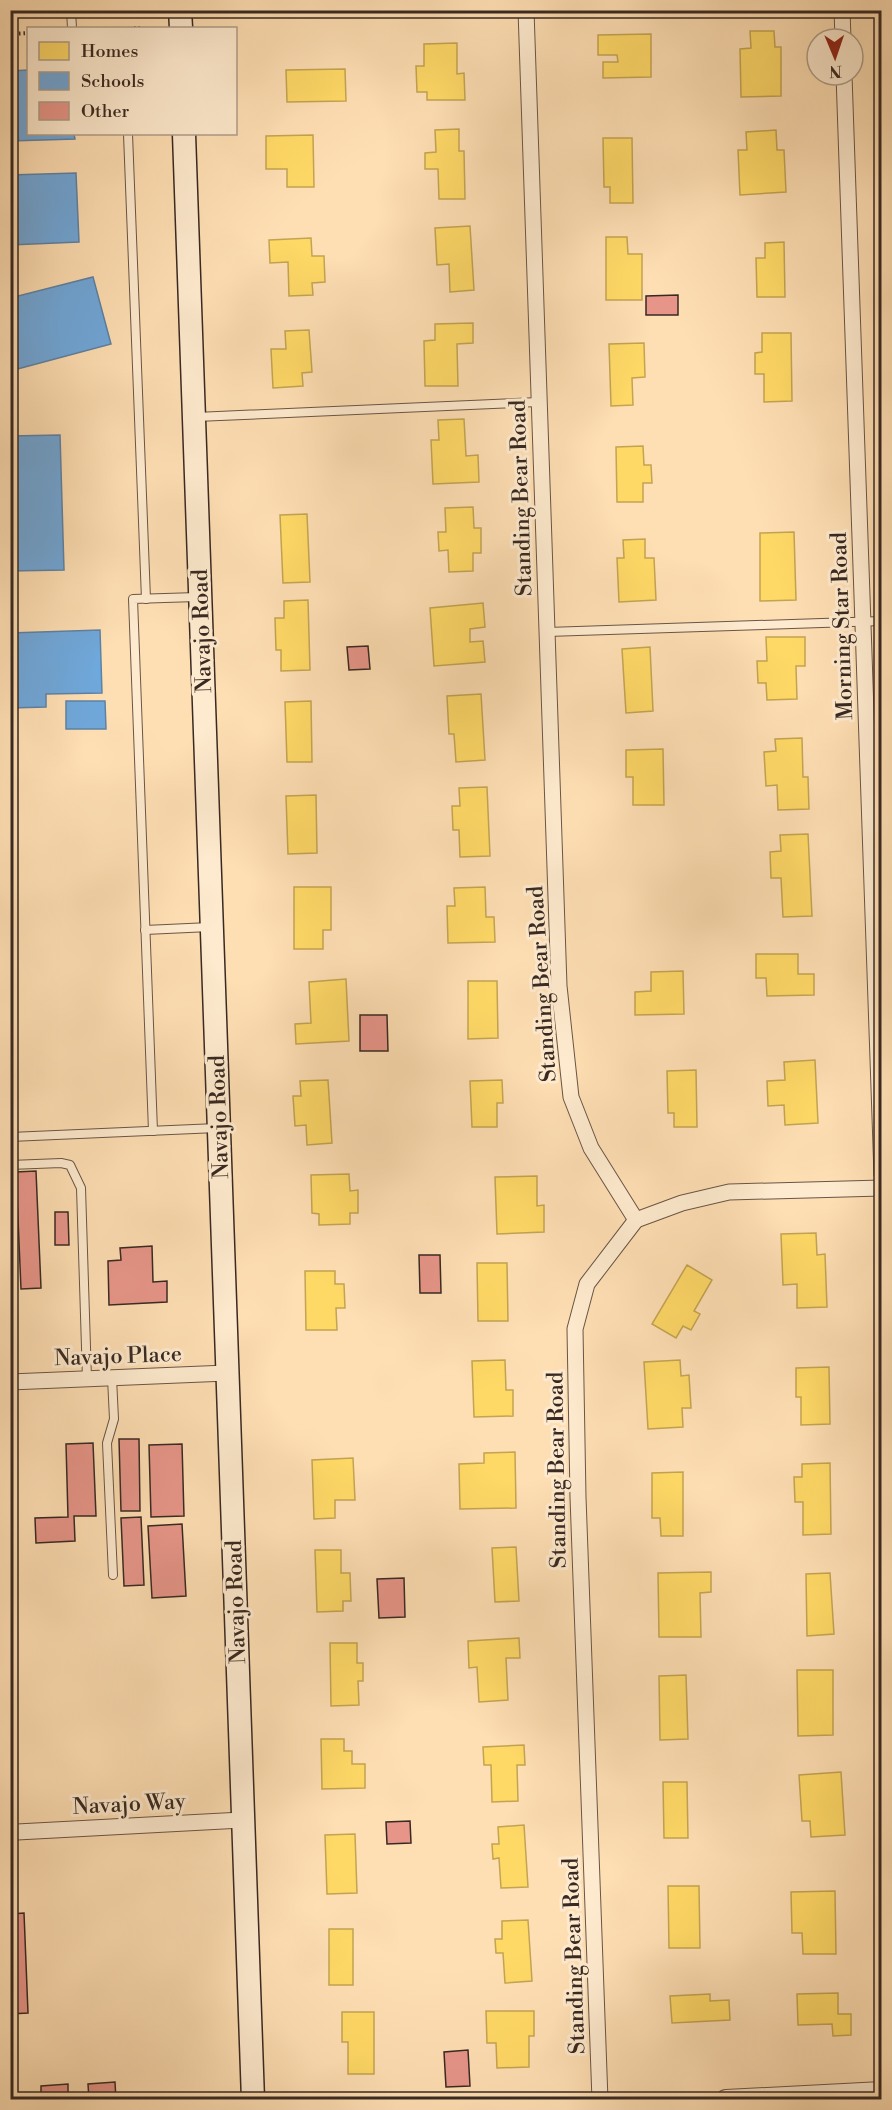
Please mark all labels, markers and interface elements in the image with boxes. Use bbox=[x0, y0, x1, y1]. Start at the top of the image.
legend bbox=[27, 27, 237, 135]
north arrow bbox=[805, 27, 865, 87]
text: Homes bbox=[81, 40, 138, 63]
text: N bbox=[828, 61, 842, 81]
text: Schools bbox=[81, 70, 145, 93]
text: Other bbox=[81, 100, 129, 123]
street label: Standing Bear Road bbox=[505, 399, 538, 597]
street label: Morning Star Road bbox=[826, 531, 859, 720]
street label: Navajo Road bbox=[187, 568, 218, 693]
street label: Standing Bear Road bbox=[522, 884, 563, 1083]
street label: Navajo Road bbox=[204, 1054, 235, 1179]
street label: Navajo Place bbox=[54, 1341, 182, 1372]
street label: Standing Bear Road bbox=[542, 1371, 573, 1568]
street label: Navajo Road bbox=[221, 1539, 252, 1664]
street label: Navajo Way bbox=[72, 1788, 187, 1821]
street label: Standing Bear Road bbox=[558, 1857, 591, 2055]

